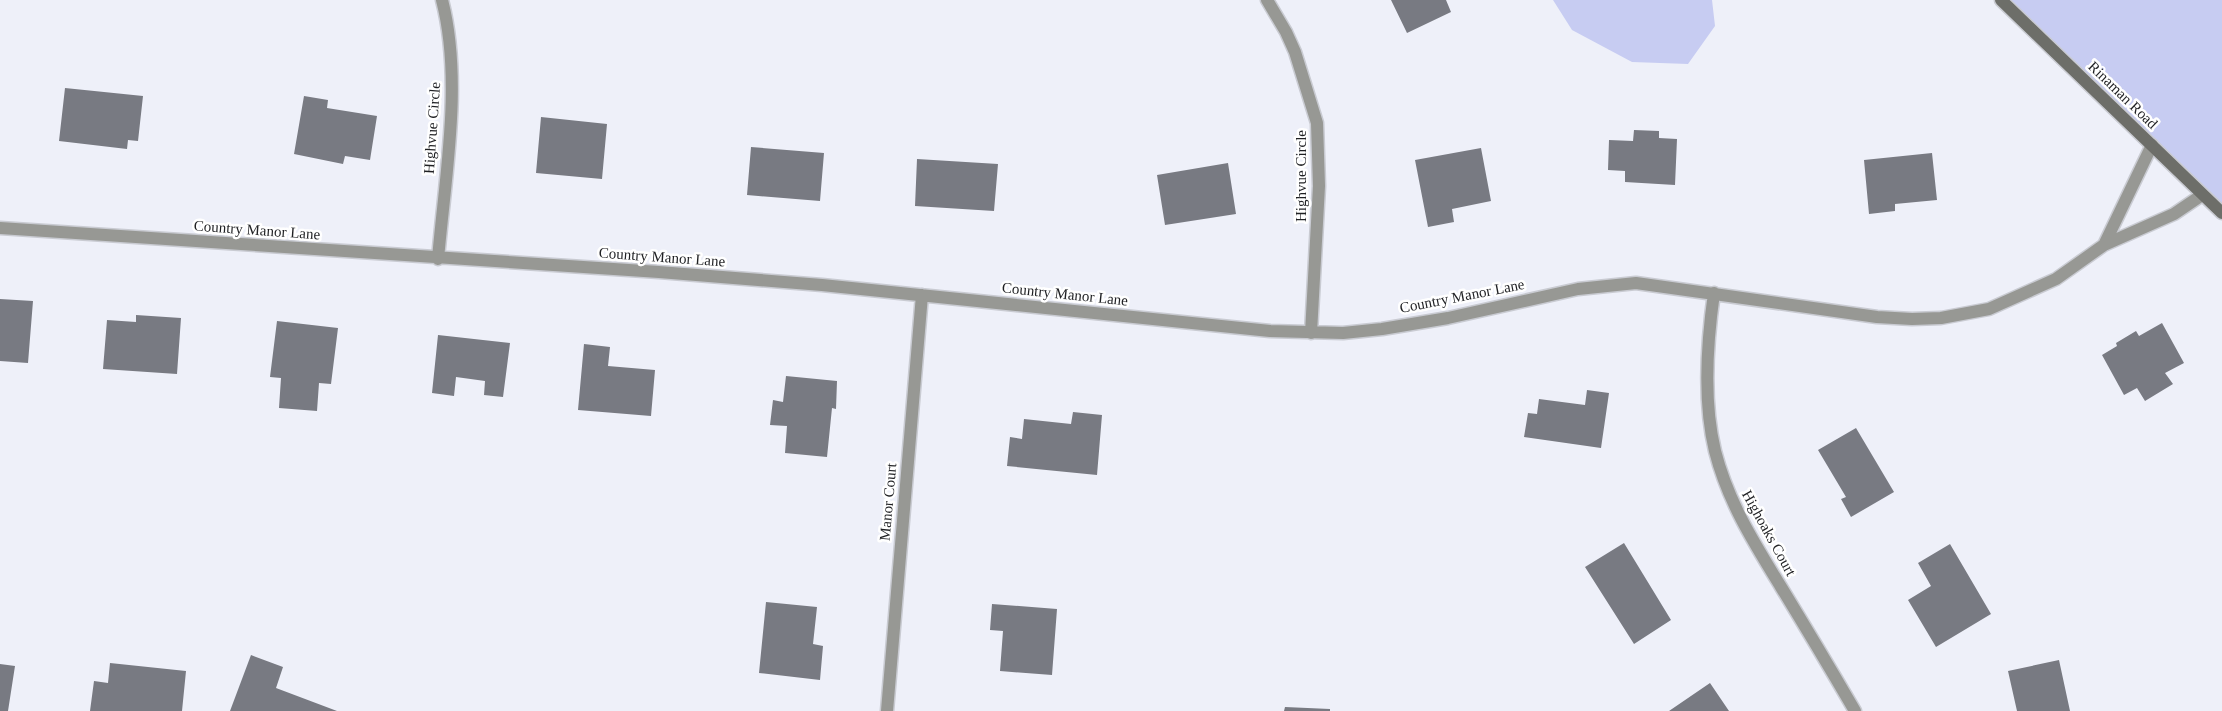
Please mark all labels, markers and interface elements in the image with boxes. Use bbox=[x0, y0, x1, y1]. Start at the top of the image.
street label: Rinaman Road bbox=[2085, 58, 2161, 132]
street label: Highvue Circle bbox=[421, 81, 443, 174]
street label: Highvue Circle bbox=[1293, 130, 1309, 222]
street label: Country Manor Lane bbox=[193, 218, 321, 242]
street label: Country Manor Lane bbox=[598, 245, 726, 269]
street label: Country Manor Lane bbox=[1398, 276, 1526, 316]
street label: Country Manor Lane bbox=[1001, 279, 1129, 309]
street label: Manor Court bbox=[877, 462, 899, 542]
street label: Highoaks Court bbox=[1739, 487, 1800, 579]

